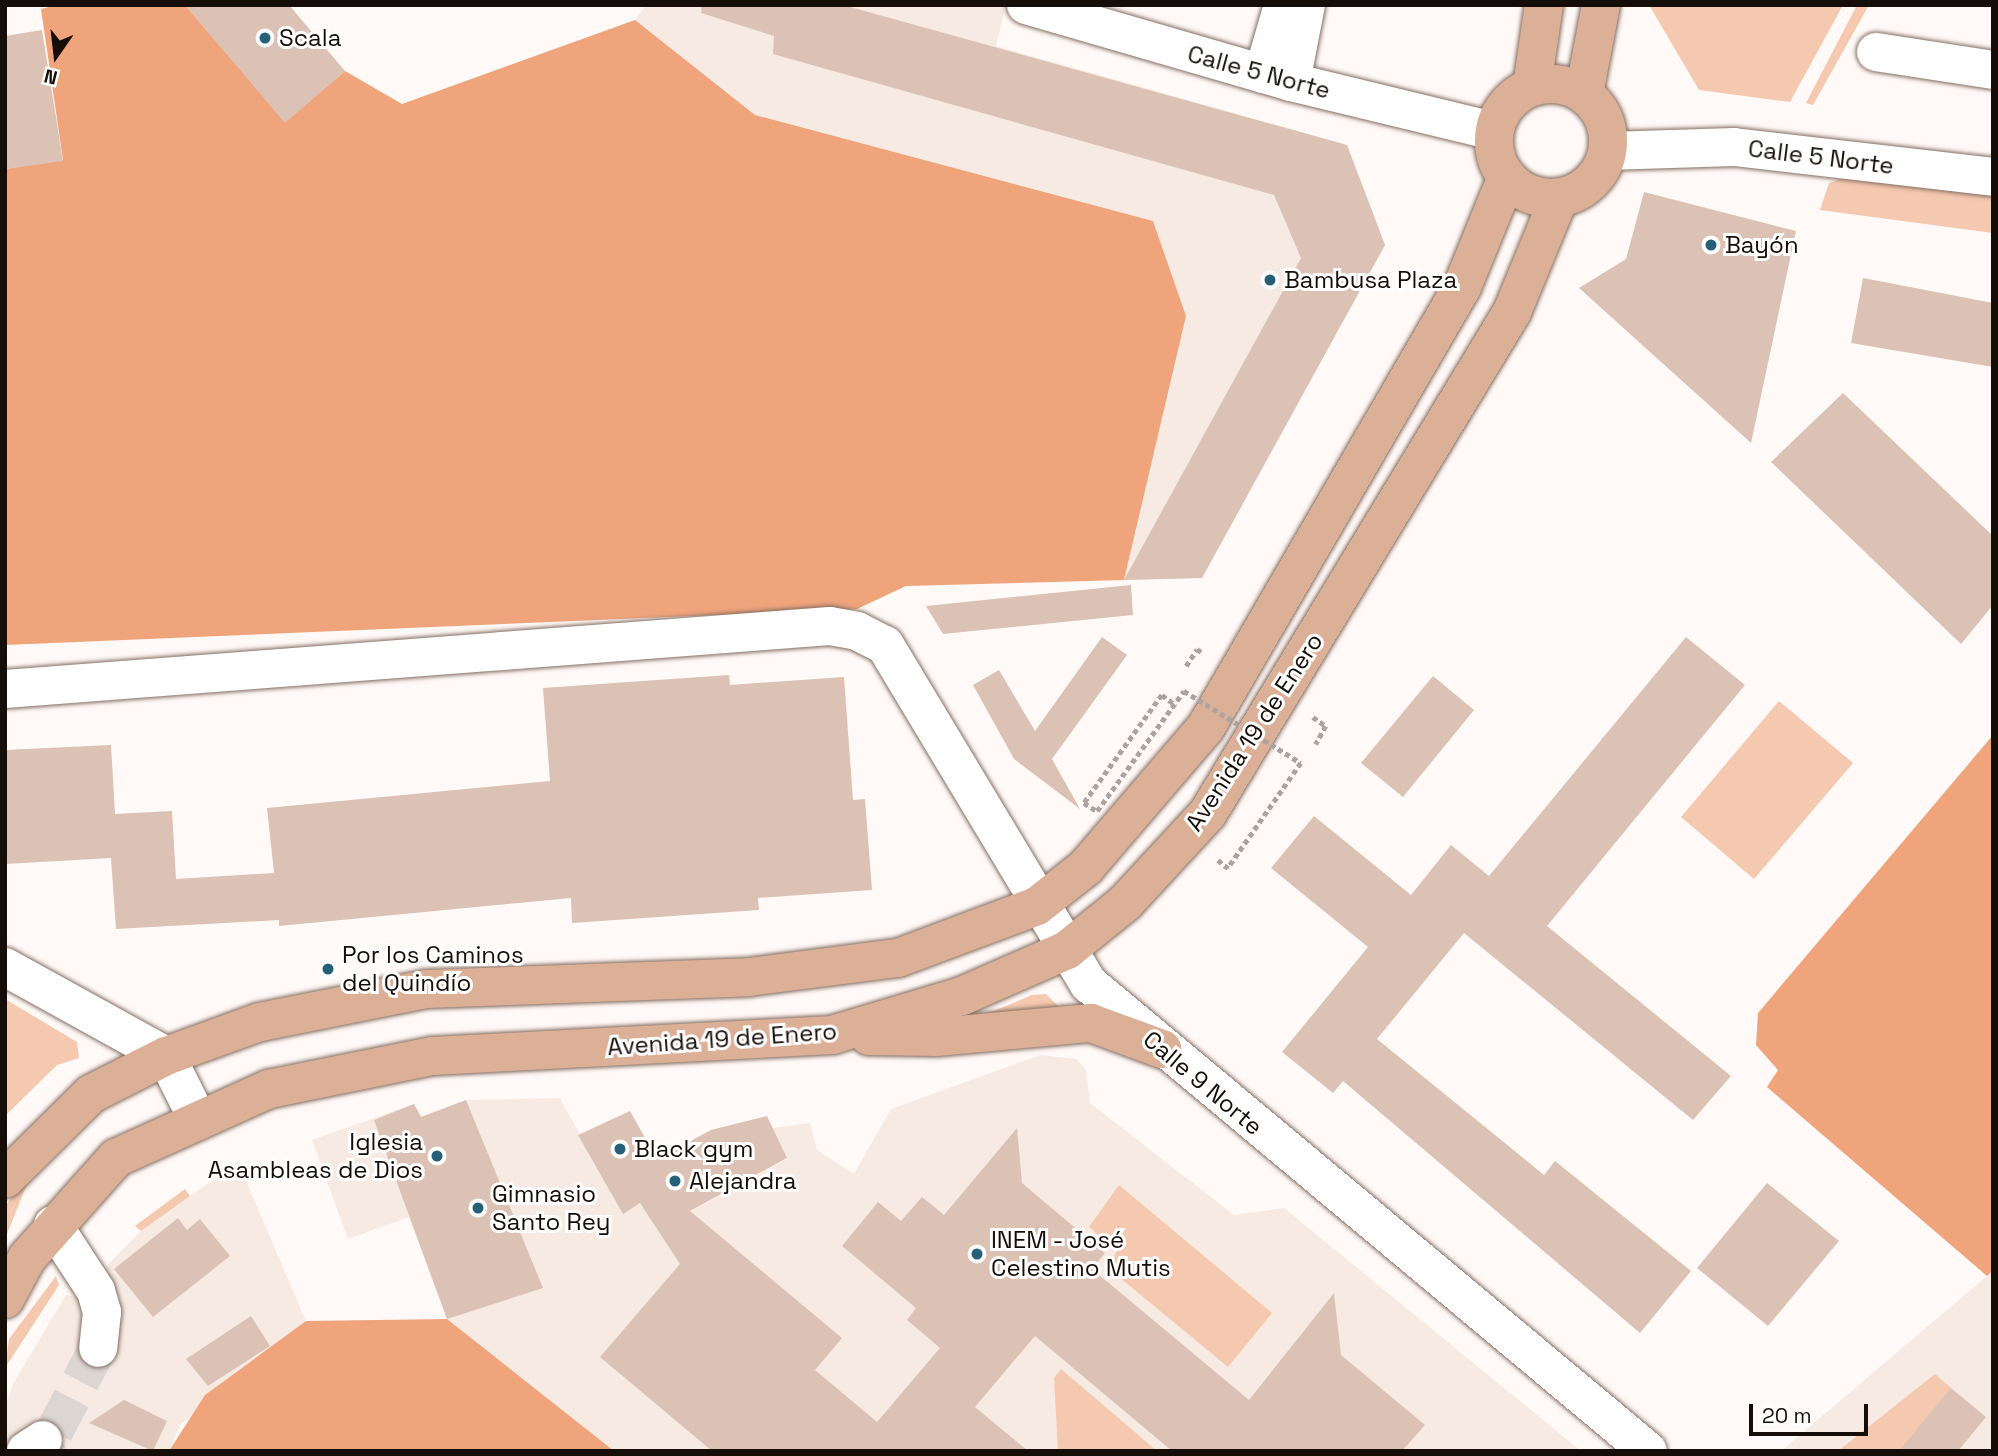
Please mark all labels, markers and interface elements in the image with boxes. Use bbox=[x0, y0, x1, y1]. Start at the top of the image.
north arrow bbox=[21, 21, 91, 91]
place label: Scala bbox=[279, 24, 342, 52]
marker: Scala bbox=[257, 30, 273, 46]
street label: Calle 5 Norte bbox=[1185, 39, 1333, 105]
text: N bbox=[42, 63, 60, 91]
street label: Calle 5 Norte bbox=[1747, 134, 1895, 180]
place label: Bayón bbox=[1725, 231, 1799, 259]
marker: Bayón bbox=[1703, 237, 1719, 253]
place label: Bambusa Plaza bbox=[1284, 266, 1457, 294]
marker: Bambusa Plaza bbox=[1262, 272, 1278, 288]
street label: Avenida 19 de Enero bbox=[1179, 628, 1329, 836]
place label: Por los Caminos del Quindío bbox=[342, 941, 524, 997]
marker: Por los Caminos del Quindío bbox=[320, 961, 336, 977]
street label: Avenida 19 de Enero bbox=[606, 1017, 838, 1061]
street label: Calle 9 Norte bbox=[1138, 1025, 1268, 1141]
place label: Iglesia Asambleas de Dios bbox=[208, 1128, 423, 1184]
place label: Black gym bbox=[634, 1135, 753, 1163]
marker: Black gym bbox=[612, 1141, 628, 1157]
marker: Iglesia Asambleas de Dios bbox=[429, 1148, 445, 1164]
place label: Alejandra bbox=[689, 1167, 797, 1195]
marker: Alejandra bbox=[667, 1173, 683, 1189]
place label: Gimnasio Santo Rey bbox=[492, 1180, 611, 1236]
marker: Gimnasio Santo Rey bbox=[470, 1200, 486, 1216]
place label: INEM - José Celestino Mutis bbox=[991, 1226, 1171, 1282]
marker: INEM - José Celestino Mutis bbox=[969, 1246, 985, 1262]
scale bar bbox=[1753, 1390, 1872, 1434]
text: 20 m bbox=[1762, 1402, 1812, 1429]

